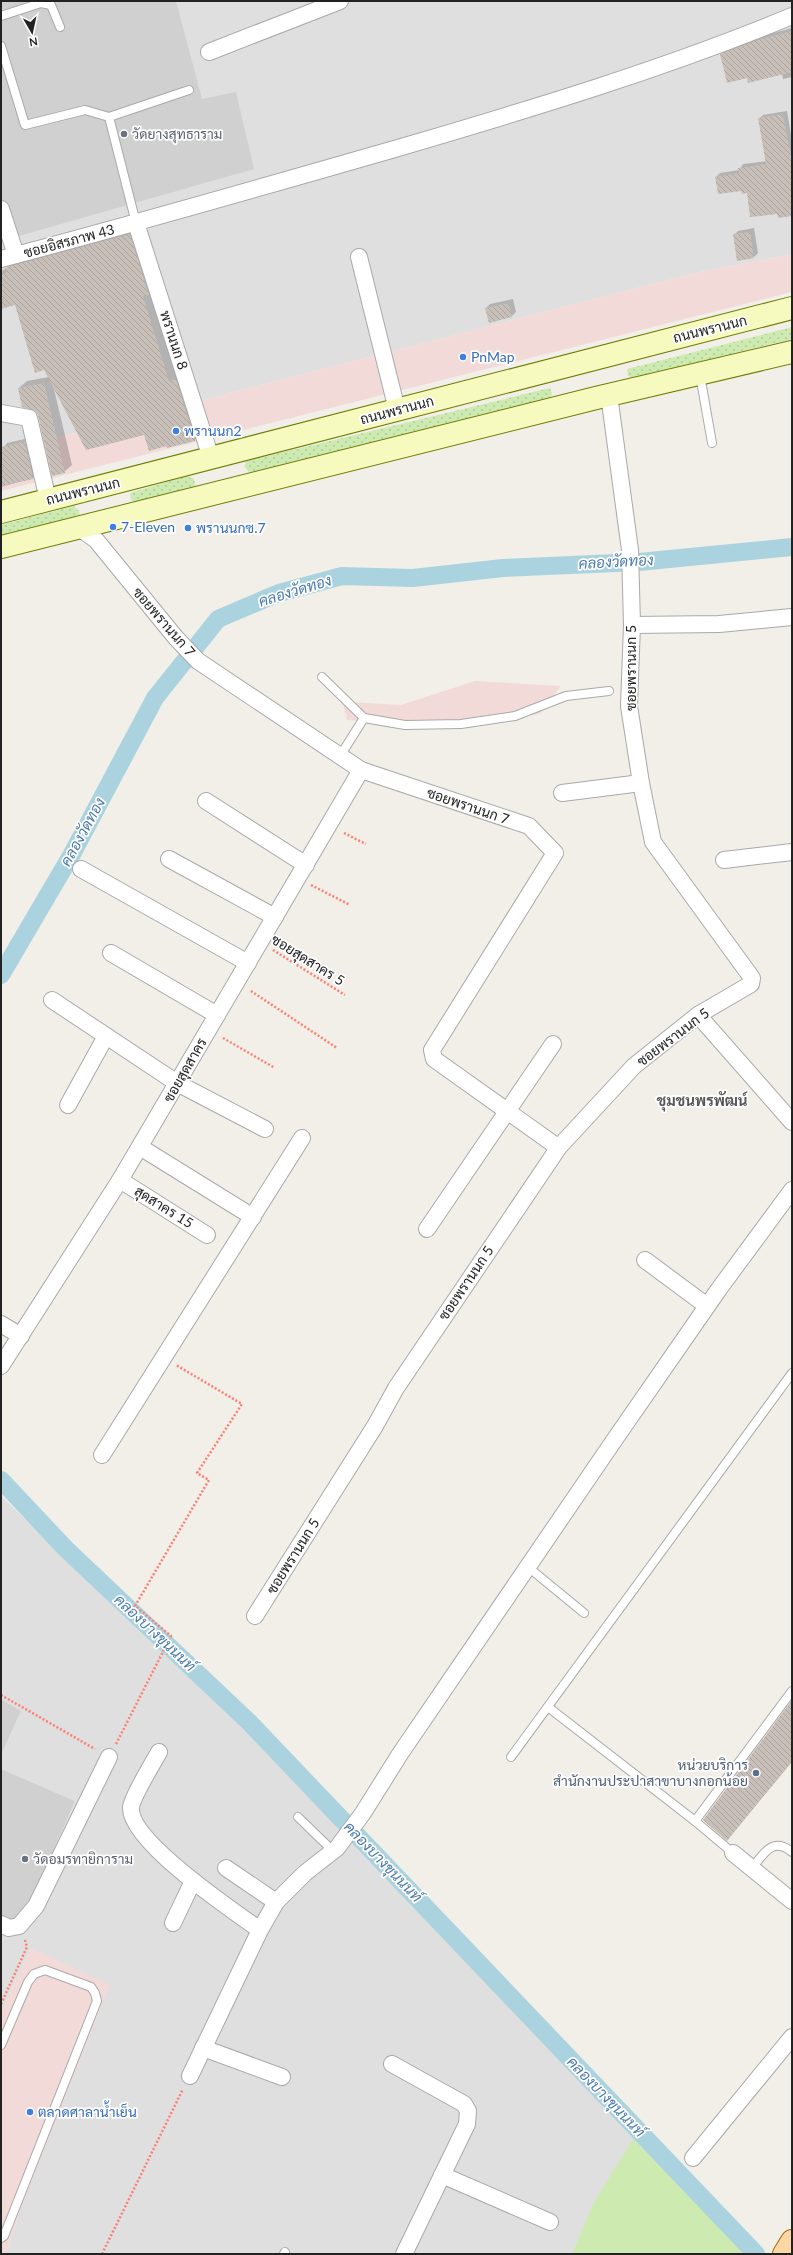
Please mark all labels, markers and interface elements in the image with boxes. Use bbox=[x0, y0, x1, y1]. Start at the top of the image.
north arrow bbox=[12, 12, 52, 52]
text: N bbox=[28, 35, 39, 49]
place label: วัดยางสุทธาราม bbox=[132, 125, 222, 144]
marker: วัดยางสุทธาราม bbox=[119, 129, 129, 139]
street label: ซอยอิสรภาพ 43 bbox=[22, 220, 116, 261]
street label: พรานนก 8 bbox=[157, 308, 192, 372]
street label: ถนนพรานนก bbox=[671, 311, 749, 346]
place label: PnMap bbox=[471, 348, 515, 365]
marker: PnMap bbox=[458, 352, 468, 362]
street label: ถนนพรานนก bbox=[358, 392, 436, 428]
place label: พรานนก2 bbox=[184, 422, 242, 439]
marker: พรานนก2 bbox=[171, 426, 181, 436]
street label: ถนนพรานนก bbox=[44, 473, 122, 508]
place label: 7-Eleven bbox=[121, 518, 175, 535]
place label: พรานนกซ.7 bbox=[196, 519, 266, 536]
marker: 7-Eleven bbox=[108, 522, 118, 532]
marker: พรานนกซ.7 bbox=[183, 523, 193, 533]
water label: คลองวัดทอง bbox=[578, 550, 654, 572]
water label: คลองวัดทอง bbox=[256, 570, 334, 610]
street label: ซอยพรานนก 7 bbox=[130, 584, 199, 660]
street label: ซอยพรานนก 5 bbox=[622, 625, 639, 711]
street label: ซอยพรานนก 7 bbox=[425, 783, 512, 828]
water label: คลองวัดทอง bbox=[56, 794, 108, 869]
street label: ซอยสุดสาคร 5 bbox=[267, 930, 348, 990]
street label: ซอยพรานนก 5 bbox=[633, 1004, 712, 1069]
street label: ซอยสุดสาคร bbox=[159, 1034, 212, 1106]
district label: ชุมชนพรพัฒน์ bbox=[656, 1091, 749, 1112]
street label: สุดสาคร 15 bbox=[131, 1182, 197, 1233]
street label: ซอยพรานนก 5 bbox=[434, 1242, 497, 1323]
street label: ซอยพรานนก 5 bbox=[263, 1515, 323, 1597]
water label: คลองบางขุนนนท์ bbox=[109, 1590, 201, 1678]
place label: หน่วยบริการ สำนักงานประปาสาขาบางกอกน้อย bbox=[553, 1756, 748, 1789]
marker: หน่วยบริการ สำนักงานประปาสาขาบางกอกน้อย bbox=[751, 1768, 761, 1778]
water label: คลองบางขุนนนท์ bbox=[339, 1817, 428, 1909]
place label: วัดอมรทายิการาม bbox=[33, 1850, 133, 1867]
marker: วัดอมรทายิการาม bbox=[20, 1854, 30, 1864]
water label: คลองบางขุนนนท์ bbox=[562, 2052, 651, 2144]
place label: ตลาดศาลาน้ำเย็น bbox=[38, 2100, 137, 2120]
marker: ตลาดศาลาน้ำเย็น bbox=[25, 2107, 35, 2117]

